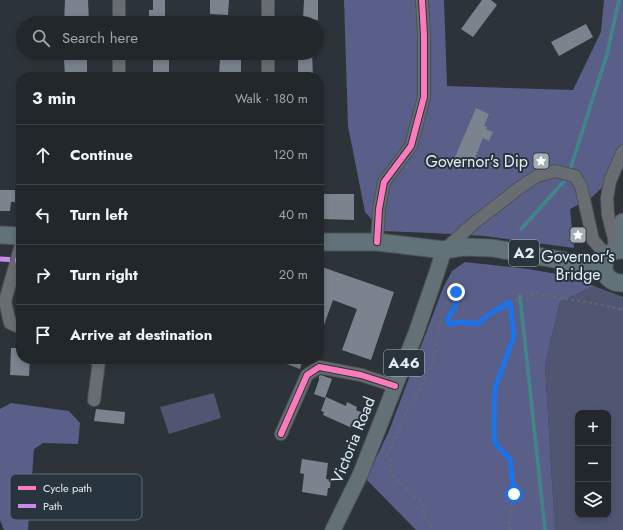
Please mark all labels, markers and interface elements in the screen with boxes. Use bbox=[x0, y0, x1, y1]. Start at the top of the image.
search box bbox=[16, 16, 324, 60]
icon: search bbox=[30, 27, 52, 49]
text: Search here bbox=[62, 27, 138, 49]
text: 3 min bbox=[32, 86, 76, 110]
text: Walk · 180 m bbox=[235, 89, 308, 108]
icon: ahead bbox=[32, 144, 54, 166]
text: Continue bbox=[70, 144, 133, 166]
text: 120 m bbox=[273, 145, 308, 164]
place label: Governor's Dip bbox=[426, 150, 528, 173]
place icon: Governor's Dip bbox=[531, 151, 551, 171]
icon: left bbox=[32, 204, 54, 226]
text: Turn left bbox=[70, 204, 128, 226]
text: 40 m bbox=[279, 205, 308, 224]
place icon: Governor's Bridge bbox=[568, 225, 588, 245]
road number: A2 bbox=[509, 240, 539, 266]
place label: Governor's Bridge bbox=[541, 245, 615, 286]
icon: right bbox=[32, 264, 54, 286]
text: Turn right bbox=[70, 264, 138, 286]
text: 20 m bbox=[279, 265, 308, 284]
route end bbox=[447, 283, 465, 301]
icon: arrive bbox=[32, 324, 54, 346]
text: Arrive at destination bbox=[70, 324, 212, 346]
road number: A46 bbox=[384, 350, 424, 376]
street label: Victoria Road bbox=[325, 393, 381, 487]
map controls bbox=[575, 410, 611, 518]
button: + bbox=[575, 410, 611, 446]
button: − bbox=[575, 446, 611, 482]
legend bbox=[10, 474, 142, 520]
text: Cycle path bbox=[43, 480, 92, 496]
button: layers bbox=[575, 482, 611, 518]
route start bbox=[505, 485, 523, 503]
text: Path bbox=[43, 498, 62, 514]

